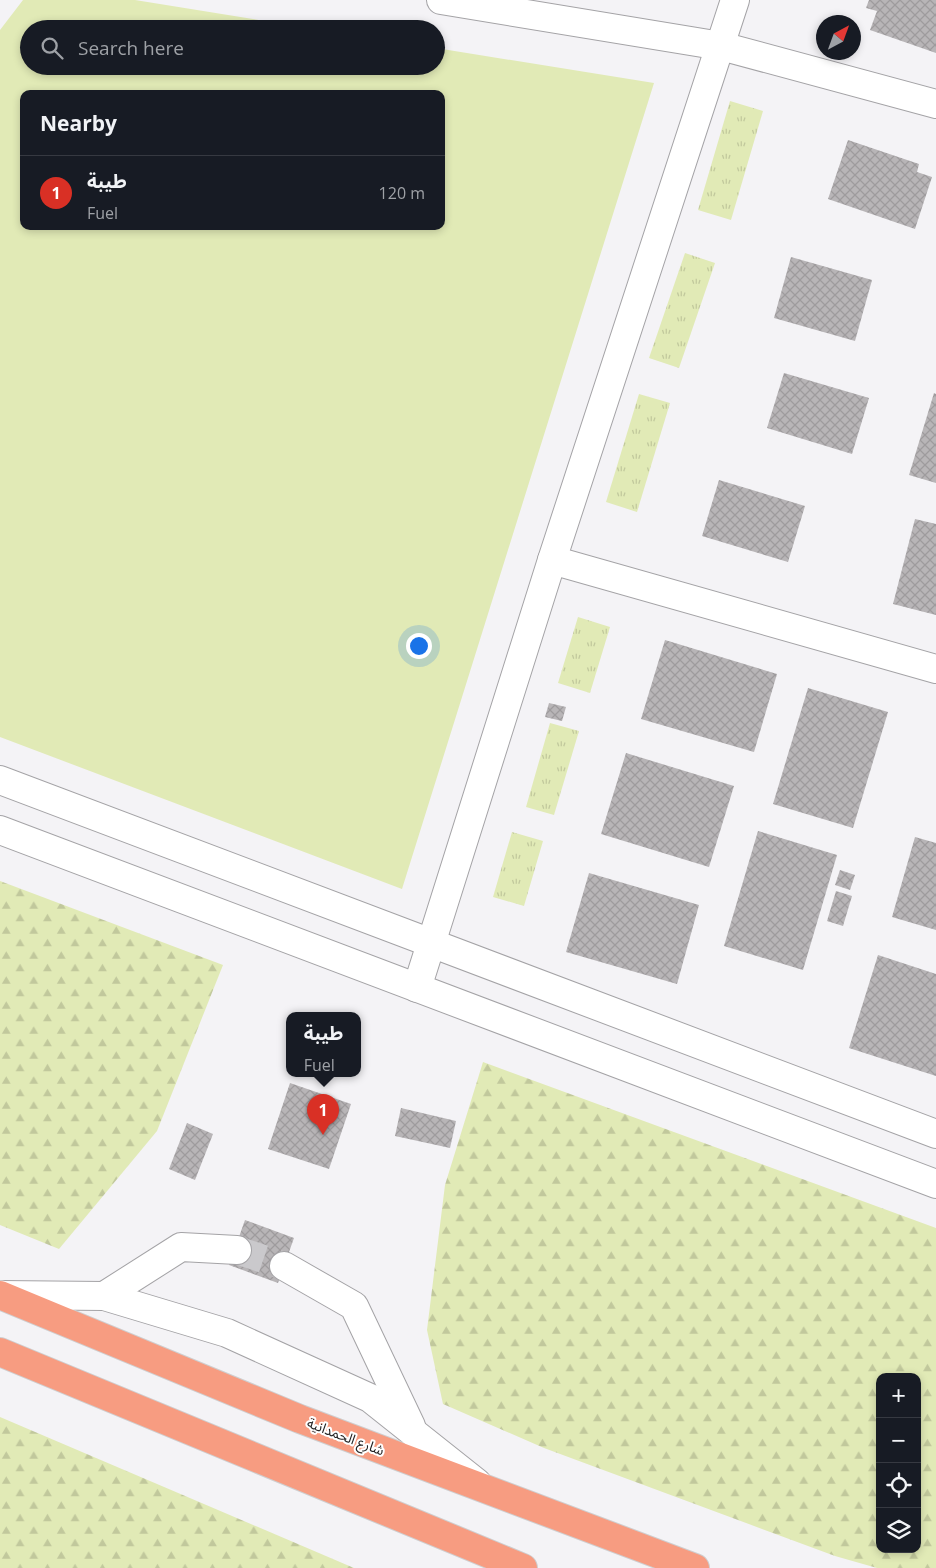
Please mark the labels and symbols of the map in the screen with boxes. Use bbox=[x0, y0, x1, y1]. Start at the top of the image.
north arrow bbox=[816, 15, 861, 60]
your location bbox=[406, 633, 432, 659]
pin: 1 bbox=[307, 1094, 339, 1135]
street label: شارع الحمدانية bbox=[304, 1413, 387, 1461]

